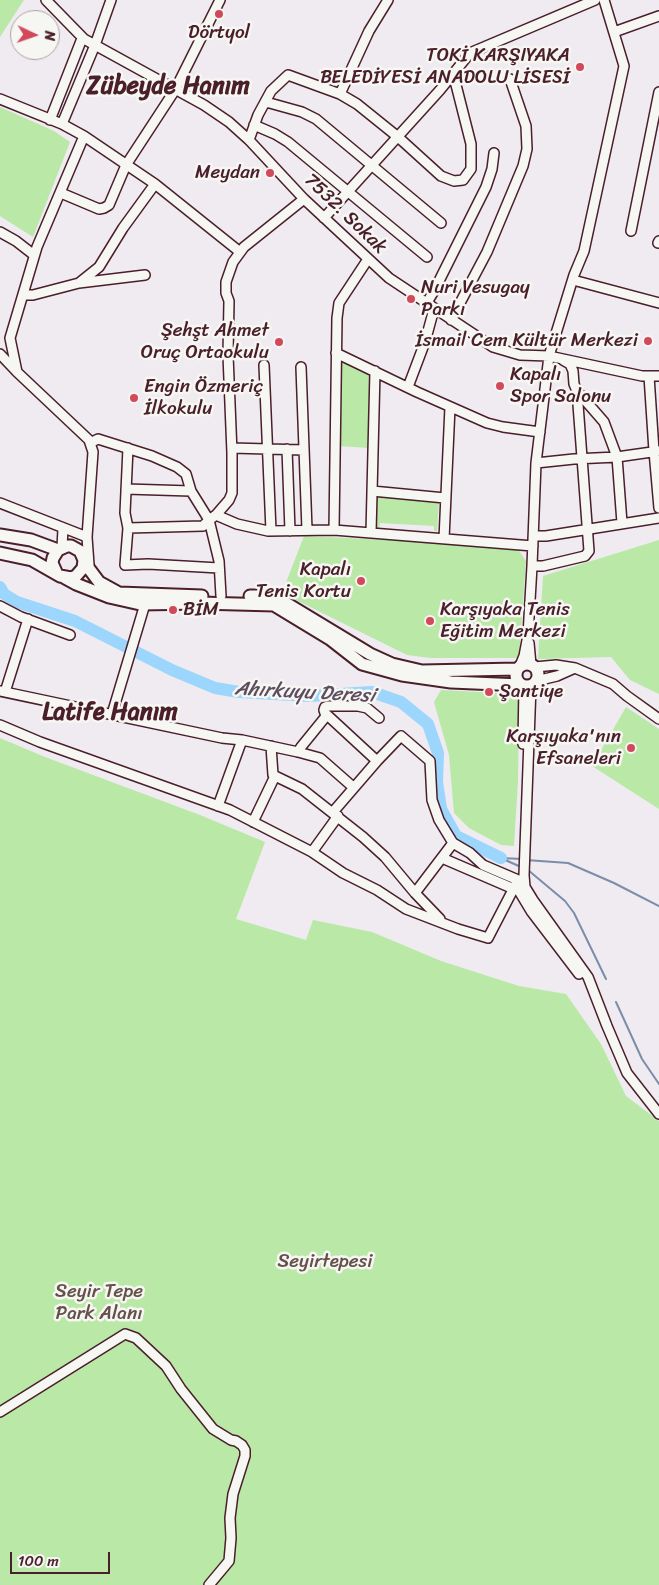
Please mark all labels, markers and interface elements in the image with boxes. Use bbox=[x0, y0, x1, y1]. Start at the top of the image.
marker: Dörtyol bbox=[213, 8, 225, 20]
north arrow bbox=[10, 10, 60, 60]
place label: Dörtyol bbox=[188, 22, 250, 44]
text: N bbox=[37, 30, 62, 41]
place label: TOKİ KARŞIYAKA BELEDİYESİ ANADOLU LİSESİ bbox=[320, 45, 570, 89]
marker: TOKİ KARŞIYAKA BELEDİYESİ ANADOLU LİSESİ bbox=[574, 61, 586, 73]
district label: Zübeyde Hanım bbox=[86, 73, 250, 101]
place label: Meydan bbox=[195, 162, 260, 184]
marker: Meydan bbox=[264, 167, 276, 179]
street label: 7532. Sokak bbox=[299, 169, 391, 259]
place label: Nuri Vesugay Parkı bbox=[421, 277, 530, 321]
marker: Nuri Vesugay Parkı bbox=[405, 293, 417, 305]
place label: Şehşt Ahmet Oruç Ortaokulu bbox=[141, 320, 269, 364]
place label: İsmail Cem Kültür Merkezi bbox=[415, 330, 638, 352]
marker: İsmail Cem Kültür Merkezi bbox=[642, 335, 654, 347]
marker: Şehşt Ahmet Oruç Ortaokulu bbox=[273, 336, 285, 348]
place label: Kapalı Spor Salonu bbox=[510, 364, 611, 408]
place label: Engin Özmeriç İlkokulu bbox=[144, 376, 263, 420]
marker: Kapalı Spor Salonu bbox=[494, 380, 506, 392]
marker: Engin Özmeriç İlkokulu bbox=[128, 392, 140, 404]
place label: Kapalı Tenis Kortu bbox=[256, 559, 351, 603]
marker: Kapalı Tenis Kortu bbox=[355, 575, 367, 587]
place label: BİM bbox=[183, 599, 219, 621]
place label: Karşıyaka Tenis Eğitim Merkezi bbox=[440, 599, 570, 643]
marker: BİM bbox=[167, 604, 179, 616]
marker: Karşıyaka Tenis Eğitim Merkezi bbox=[424, 615, 436, 627]
water label: Ahırkuyu Deresi bbox=[234, 677, 376, 709]
place label: Şantiye bbox=[499, 681, 563, 703]
marker: Şantiye bbox=[483, 686, 495, 698]
district label: Latife Hanım bbox=[42, 699, 178, 727]
place label: Karşıyaka'nın Efsaneleri bbox=[506, 726, 621, 770]
marker: Karşıyaka'nın Efsaneleri bbox=[625, 742, 637, 754]
park label: Seyirtepesi bbox=[277, 1251, 373, 1273]
park label: Seyir Tepe Park Alanı bbox=[55, 1281, 143, 1325]
scale bar bbox=[12, 1542, 112, 1574]
text: 100 m bbox=[18, 1548, 59, 1574]

